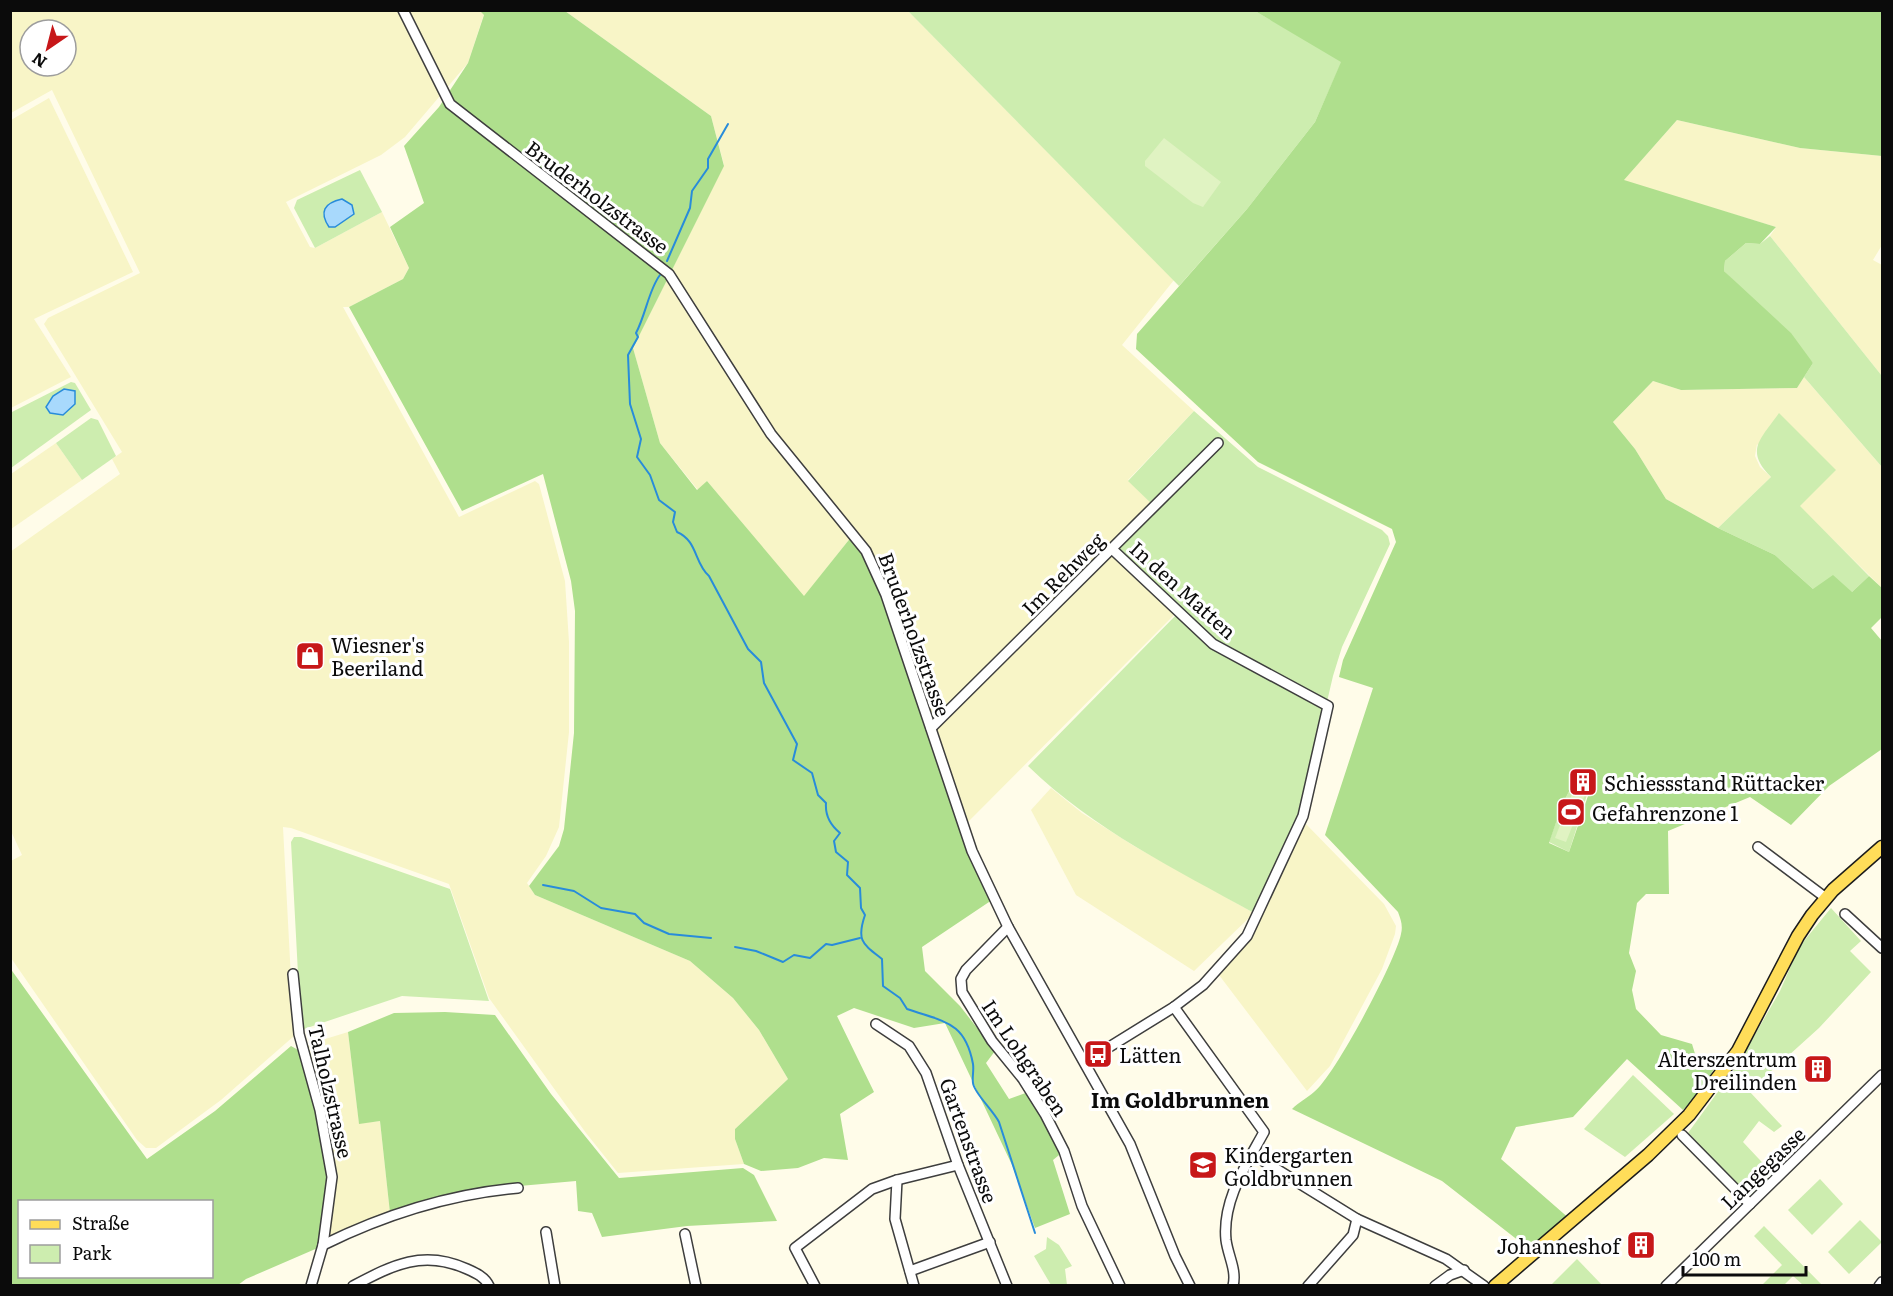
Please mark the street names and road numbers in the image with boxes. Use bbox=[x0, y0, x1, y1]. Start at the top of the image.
street label: Bruderholzstrasse bbox=[520, 132, 676, 260]
street label: Im Rehweg bbox=[1014, 524, 1111, 621]
street label: In den Matten bbox=[1124, 533, 1244, 645]
street label: Bruderholzstrasse bbox=[872, 548, 960, 720]
street label: Im Lohgraben bbox=[976, 993, 1076, 1121]
street label: Talholzstrasse bbox=[302, 1021, 362, 1161]
street label: Gartenstrasse bbox=[933, 1073, 1007, 1207]
street label: Langegasse bbox=[1713, 1119, 1811, 1215]

